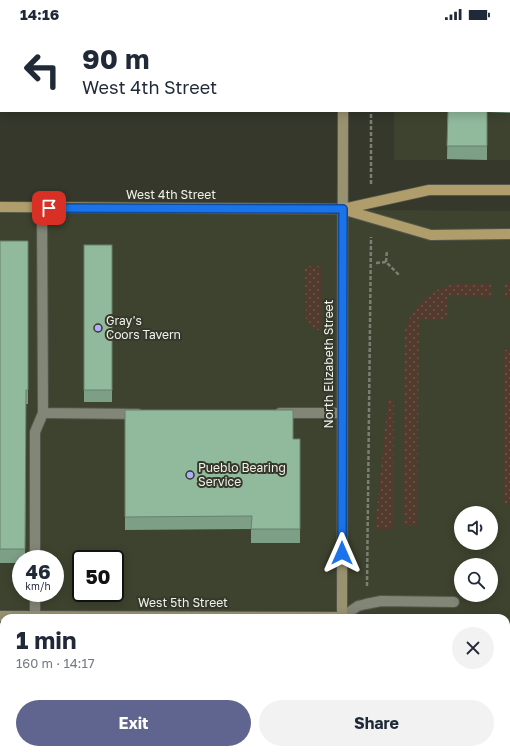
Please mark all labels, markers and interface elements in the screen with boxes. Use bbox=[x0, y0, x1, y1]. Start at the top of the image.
text: 14:16 bbox=[20, 5, 59, 23]
text: 90 m bbox=[82, 42, 149, 75]
icon: left bbox=[16, 44, 68, 96]
text: West 4th Street bbox=[82, 76, 217, 98]
street label: West 4th Street bbox=[126, 187, 216, 202]
pin bbox=[32, 191, 66, 225]
icon: arrive bbox=[38, 197, 60, 219]
street label: North Elizabeth Street bbox=[321, 299, 336, 428]
place label: Gray's Coors Tavern bbox=[106, 313, 181, 342]
marker: Gray's Coors Tavern bbox=[93, 323, 103, 333]
place label: Pueblo Bearing Service bbox=[198, 460, 286, 489]
marker: Pueblo Bearing Service bbox=[185, 470, 195, 480]
map controls bbox=[454, 506, 498, 602]
button: sound bbox=[454, 506, 498, 550]
position arrow bbox=[321, 532, 363, 574]
speed limit sign: 50 bbox=[72, 550, 124, 602]
button: search bbox=[454, 558, 498, 602]
text: 46 bbox=[25, 559, 51, 583]
text: km/h bbox=[25, 580, 51, 592]
street label: West 5th Street bbox=[138, 595, 228, 610]
text: 1 min bbox=[16, 625, 76, 654]
button: close bbox=[452, 627, 494, 669]
text: 160 m · 14:17 bbox=[16, 655, 95, 671]
button: Exit bbox=[16, 700, 251, 746]
button: Share bbox=[259, 700, 494, 746]

